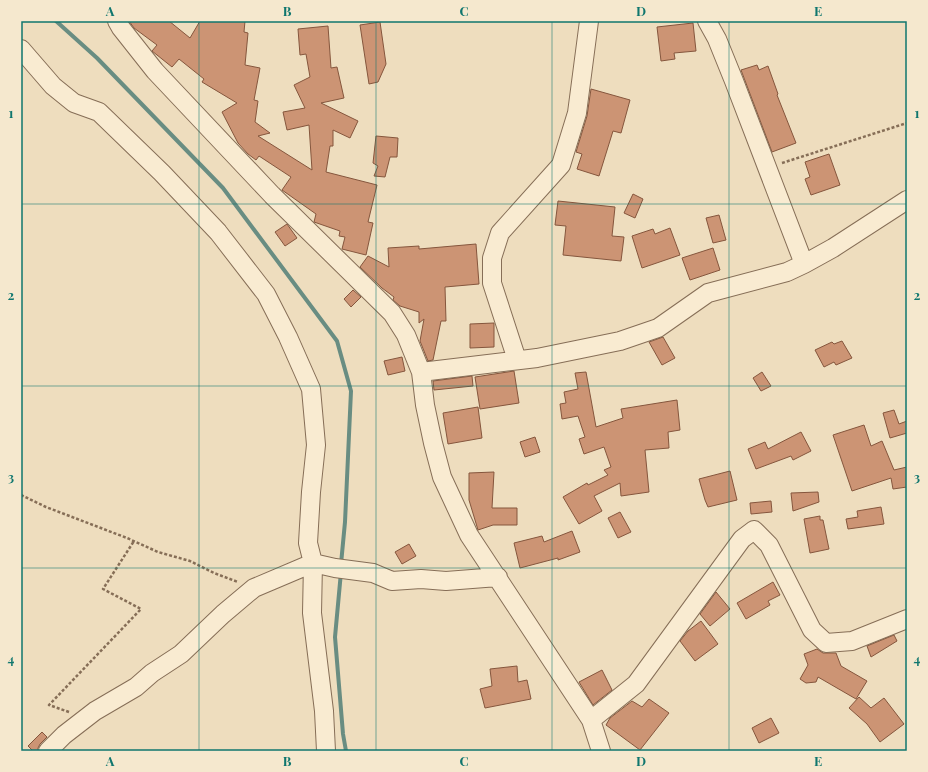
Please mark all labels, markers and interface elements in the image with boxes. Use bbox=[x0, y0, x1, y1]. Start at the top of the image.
text: A bbox=[105, 2, 115, 19]
text: B bbox=[283, 2, 292, 19]
text: C bbox=[459, 2, 469, 19]
text: D bbox=[636, 2, 646, 19]
text: E bbox=[814, 2, 822, 19]
text: 1 bbox=[9, 104, 14, 121]
text: 1 bbox=[915, 104, 920, 121]
text: 2 bbox=[8, 286, 15, 303]
text: 2 bbox=[914, 286, 921, 303]
text: 3 bbox=[8, 468, 14, 485]
text: 3 bbox=[914, 468, 920, 485]
text: 4 bbox=[8, 650, 15, 667]
text: 4 bbox=[914, 650, 921, 667]
text: A bbox=[105, 752, 115, 769]
text: B bbox=[283, 752, 292, 769]
text: C bbox=[459, 752, 469, 769]
text: D bbox=[636, 752, 646, 769]
text: E bbox=[814, 752, 822, 769]

